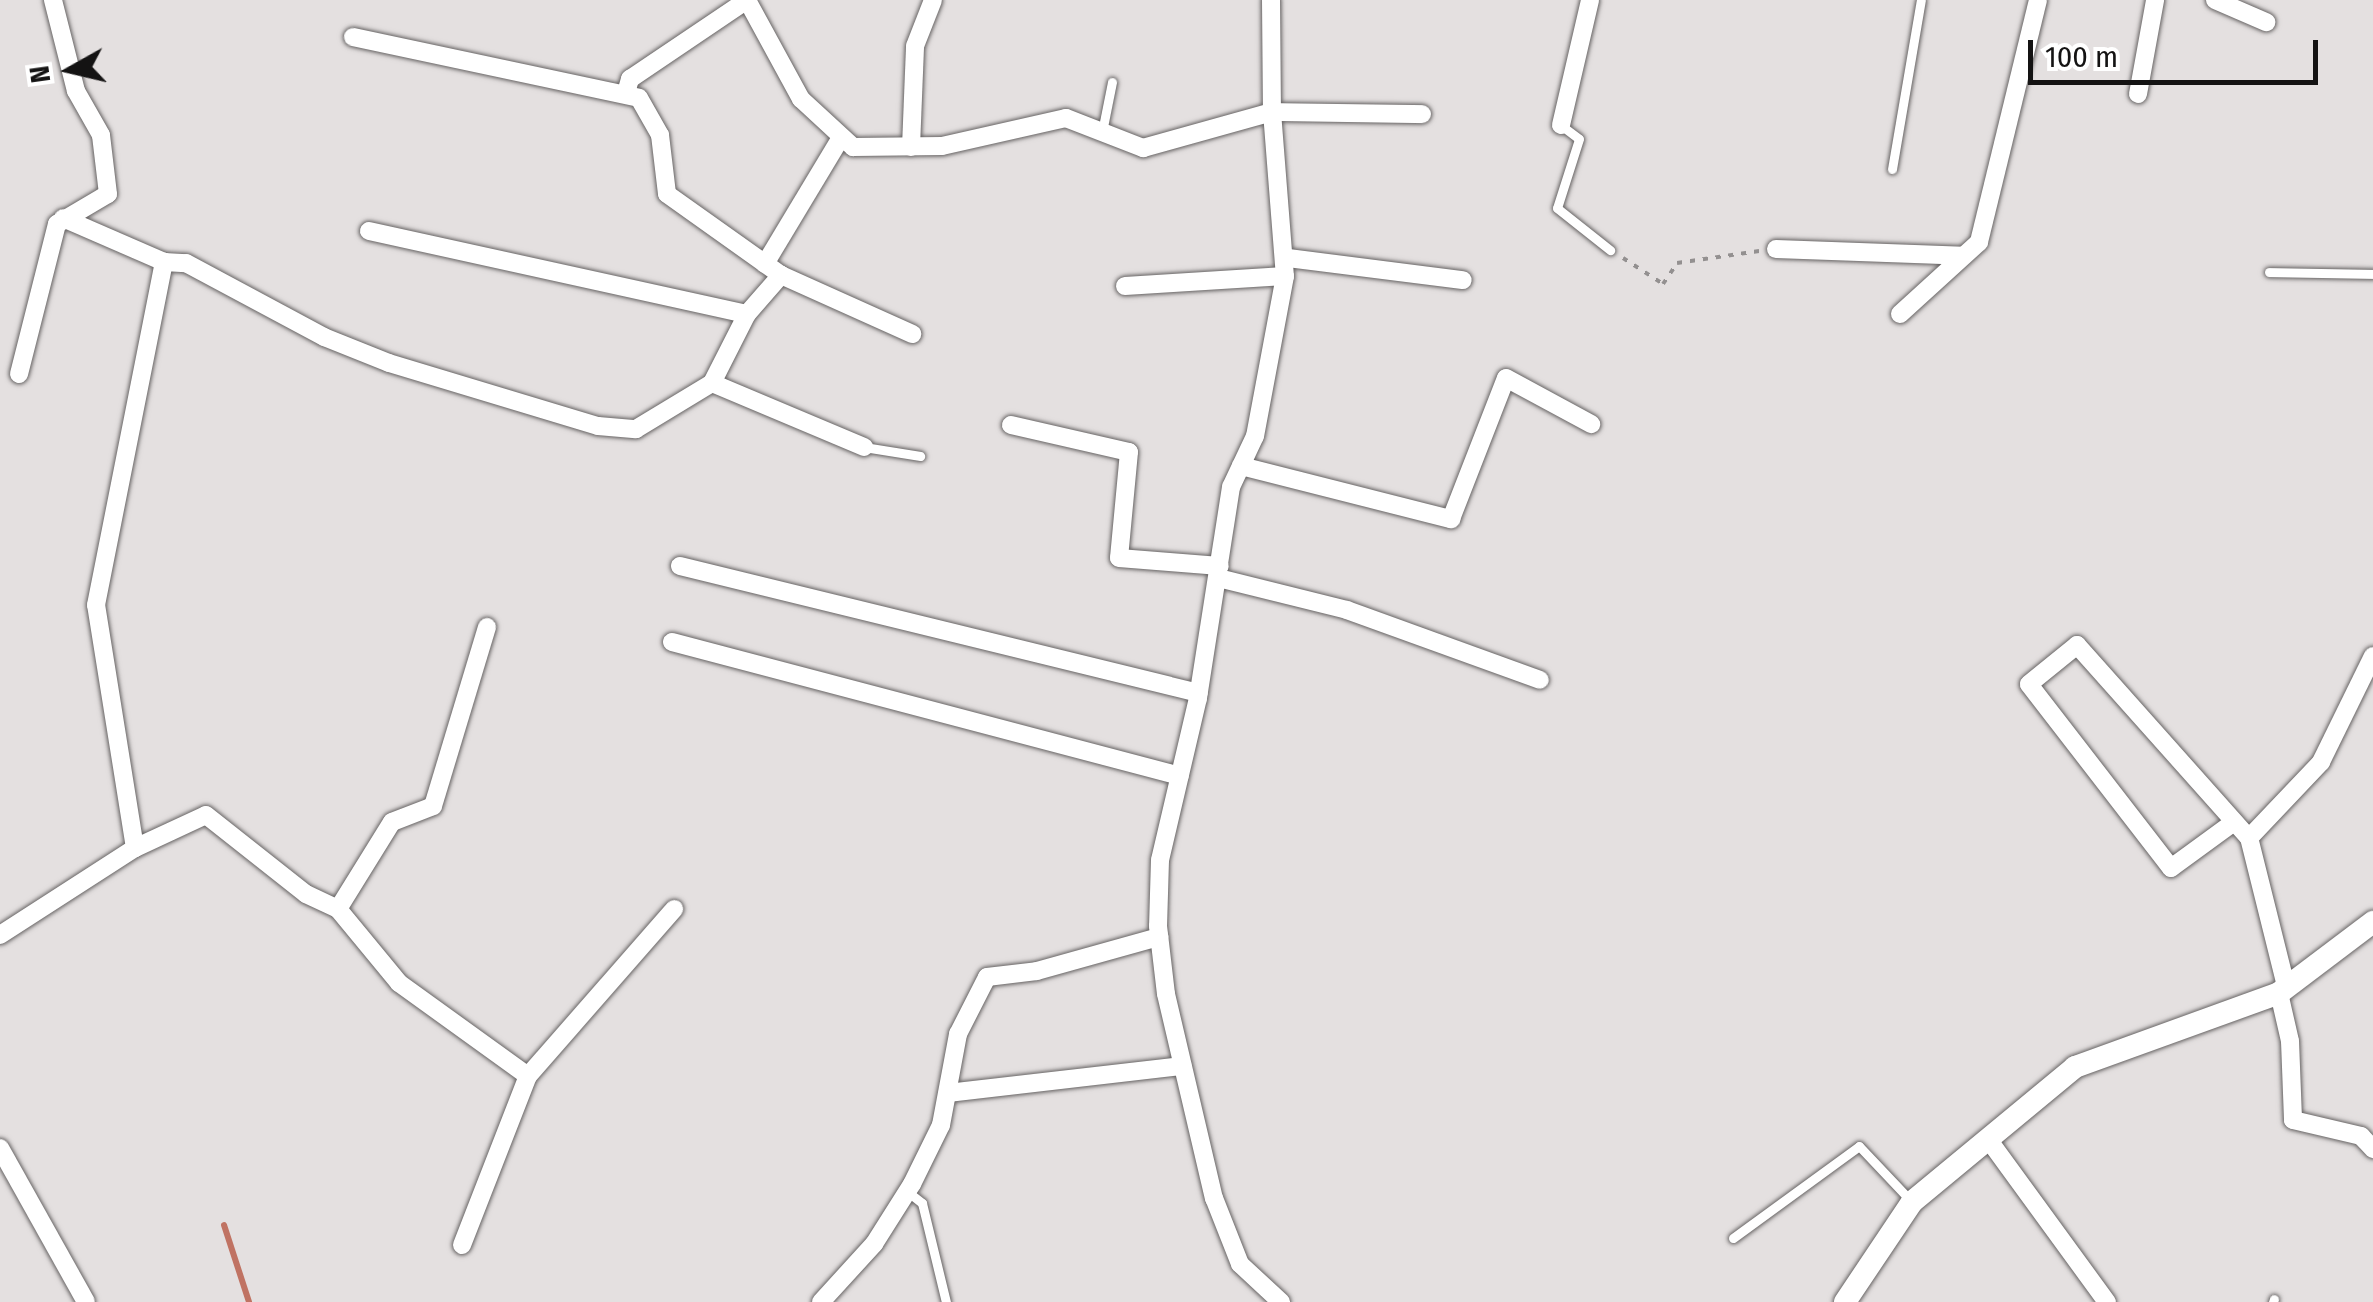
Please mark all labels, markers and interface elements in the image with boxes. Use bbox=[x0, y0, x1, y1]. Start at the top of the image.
north arrow bbox=[20, 20, 120, 120]
scale bar bbox=[2033, 20, 2323, 82]
text: 100 m bbox=[2045, 39, 2118, 75]
text: N bbox=[22, 64, 57, 85]

